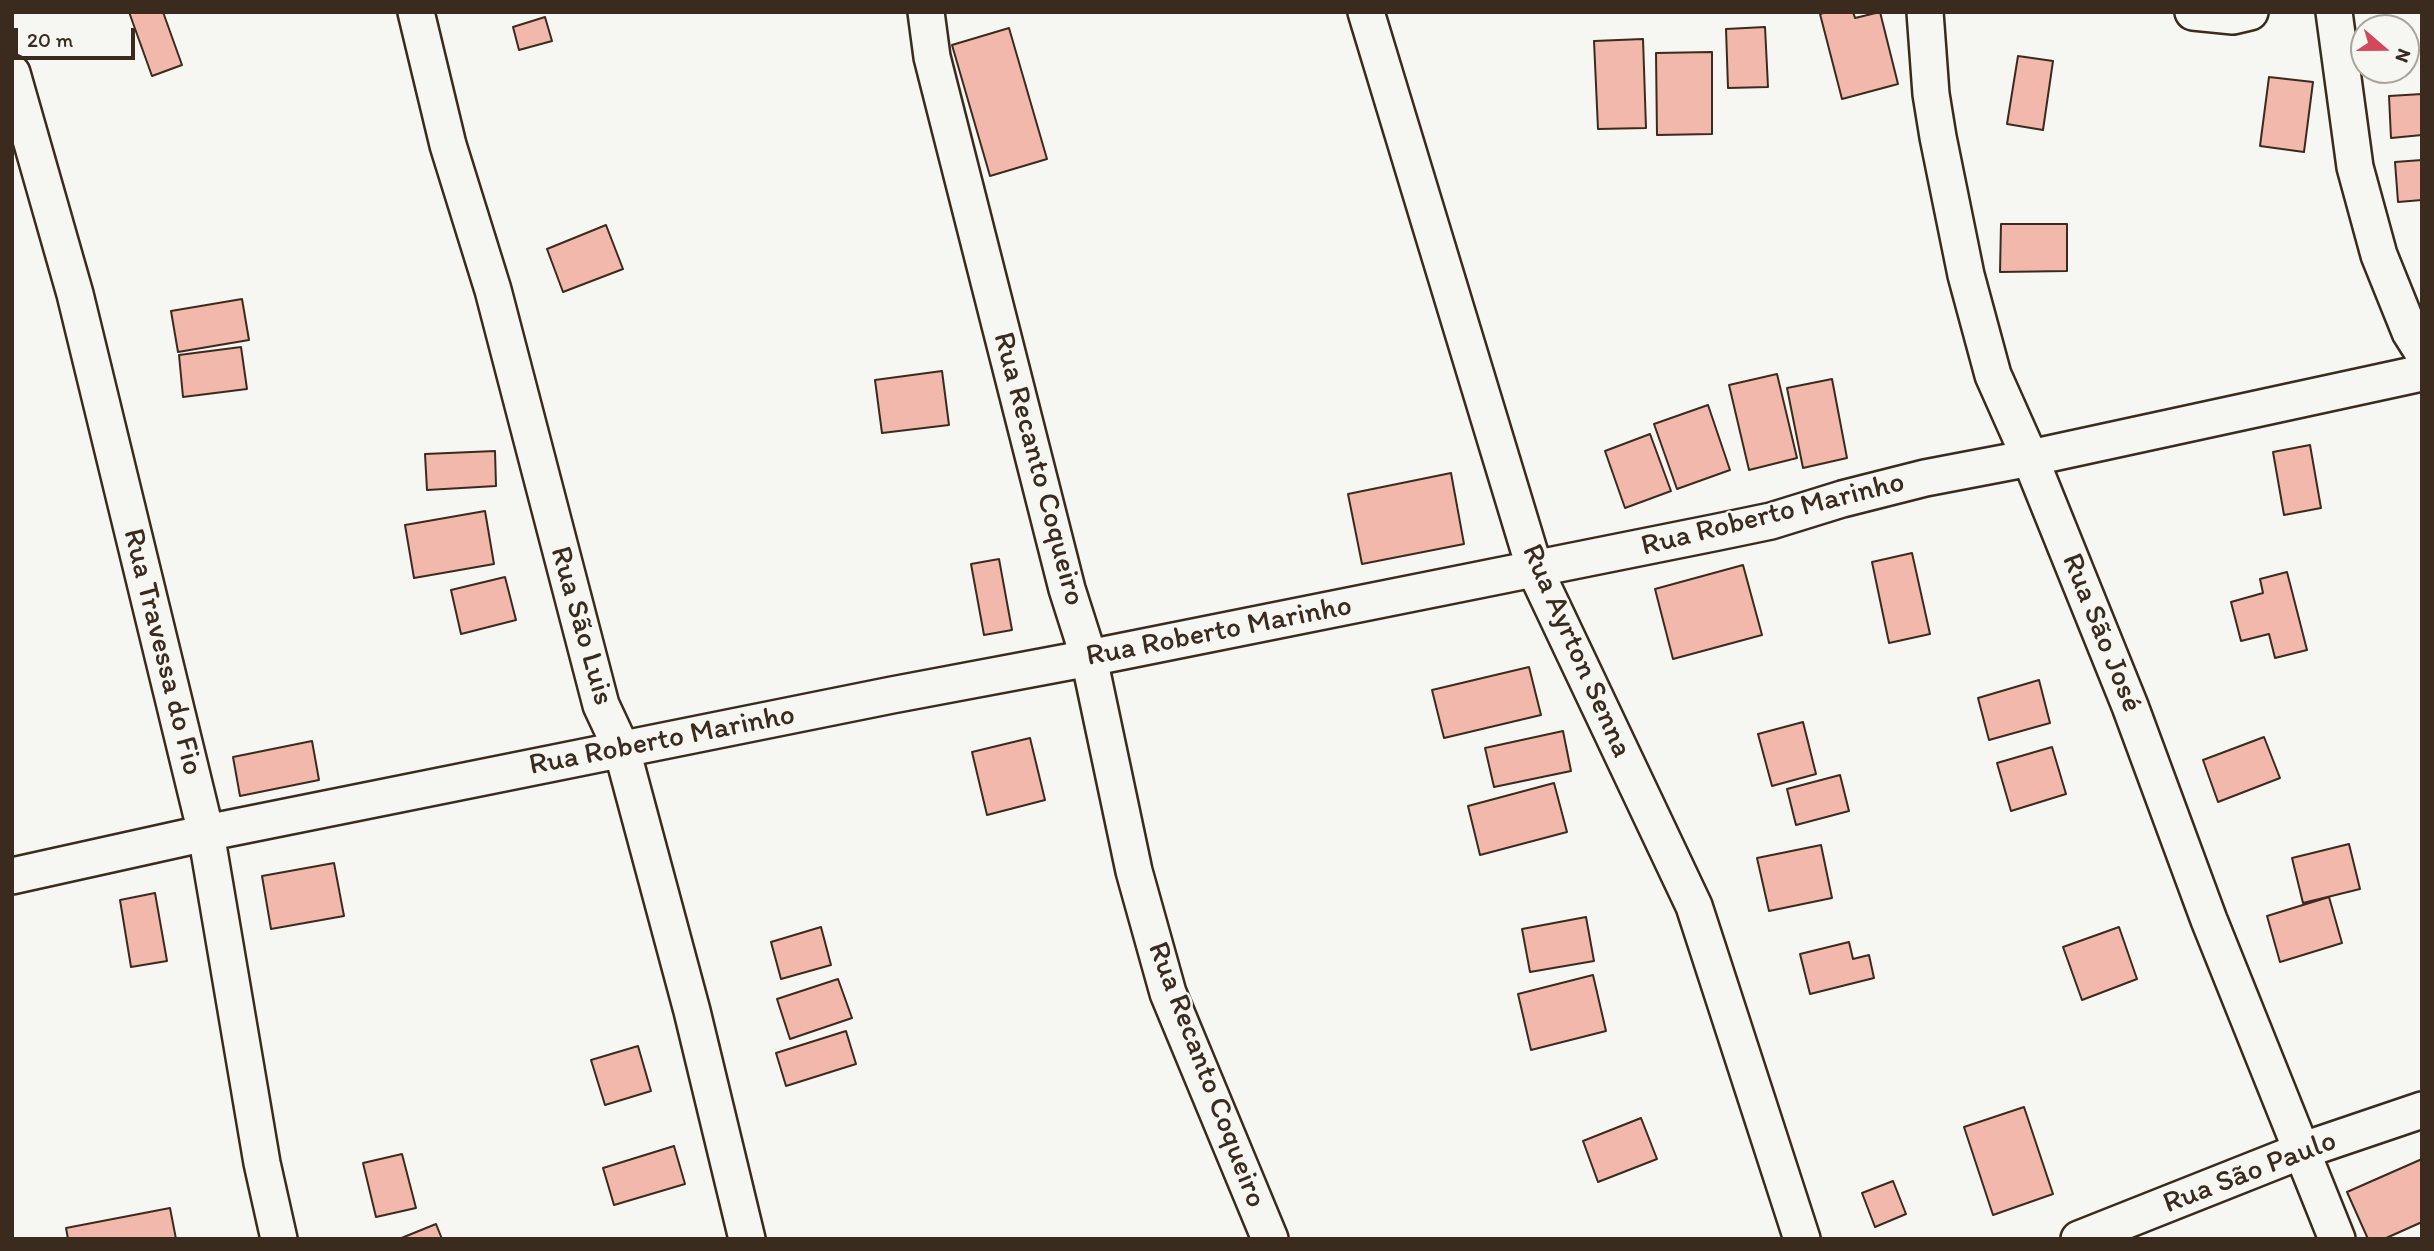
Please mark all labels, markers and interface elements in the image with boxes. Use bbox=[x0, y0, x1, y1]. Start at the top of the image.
scale bar bbox=[18, 14, 138, 58]
north arrow bbox=[2350, 14, 2420, 84]
text: 20 m bbox=[27, 27, 73, 52]
text: N bbox=[2390, 46, 2416, 66]
street label: Rua Recanto Coqueiro bbox=[984, 328, 1092, 610]
street label: Rua Roberto Marinho bbox=[1638, 465, 1908, 565]
street label: Rua Travessa do Fio bbox=[114, 525, 210, 779]
street label: Rua Ayrton Senna bbox=[1513, 539, 1639, 763]
street label: Rua São Luis bbox=[541, 543, 621, 709]
street label: Rua São José bbox=[2053, 548, 2149, 718]
street label: Rua Roberto Marinho bbox=[1083, 589, 1355, 675]
street label: Rua Roberto Marinho bbox=[526, 698, 798, 784]
street label: Rua Recanto Coqueiro bbox=[1139, 937, 1273, 1213]
street label: Rua São Paulo bbox=[2158, 1123, 2342, 1223]

